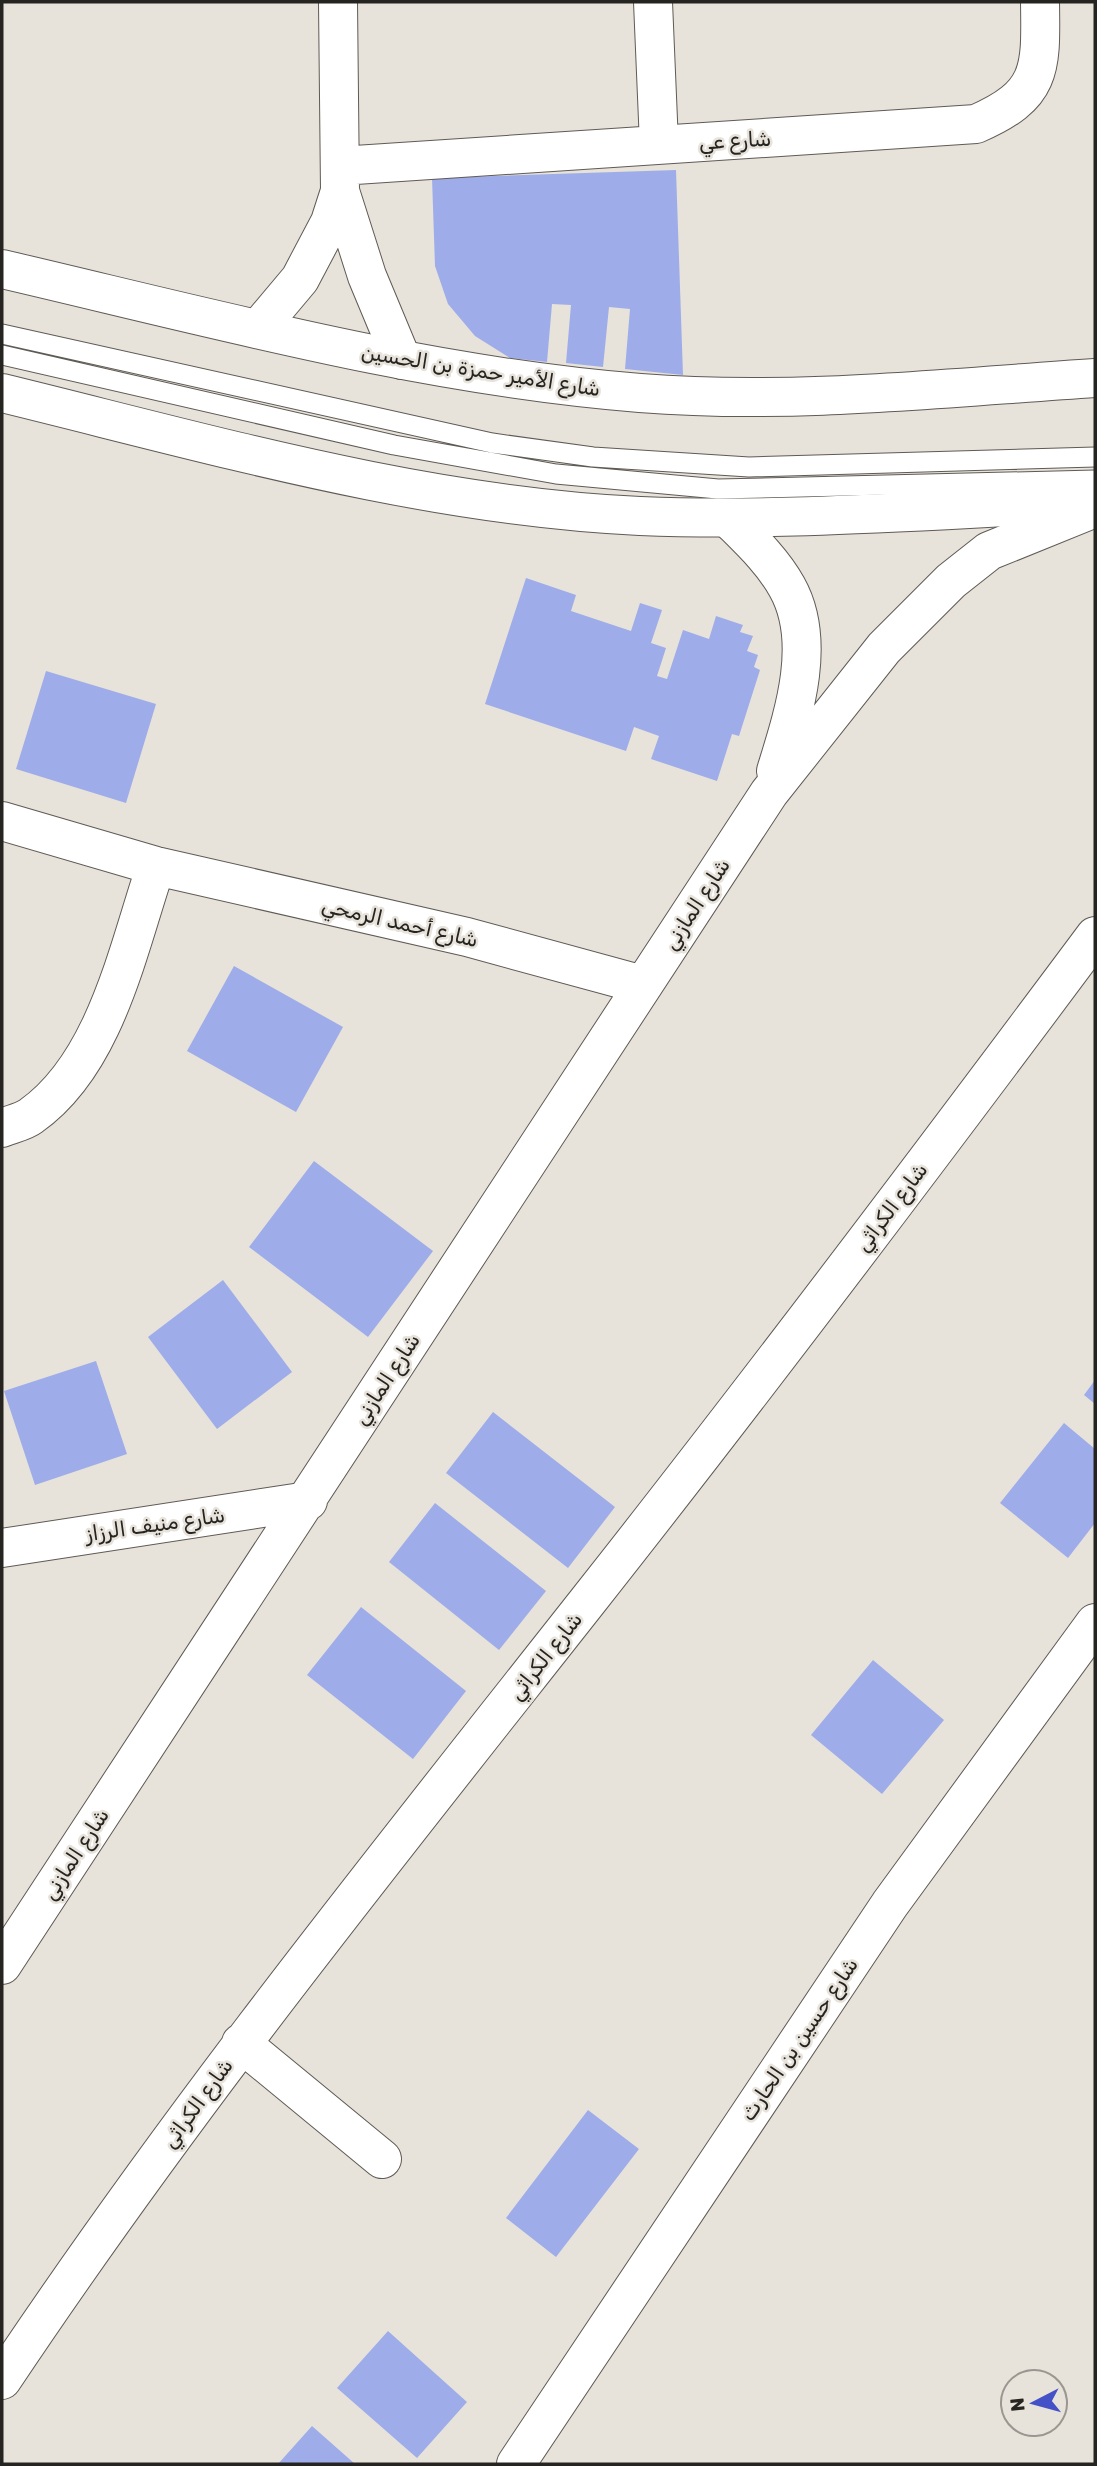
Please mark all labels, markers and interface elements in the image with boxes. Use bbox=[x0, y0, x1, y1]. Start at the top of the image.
street label: شارع عي bbox=[698, 126, 772, 158]
street label: شارع الأمير حمزة بن الحسين bbox=[359, 339, 602, 403]
street label: شارع المازني bbox=[657, 853, 738, 957]
street label: شارع أحمد الرمحي bbox=[318, 892, 481, 956]
street label: شارع الكراثي bbox=[850, 1158, 936, 1259]
street label: شارع المازني bbox=[347, 1328, 428, 1432]
street label: شارع منيف الرزاز bbox=[82, 1502, 227, 1548]
street label: شارع الكراثي bbox=[503, 1607, 590, 1707]
street label: شارع المازني bbox=[36, 1803, 117, 1907]
street label: شارع حسين بن الحارث bbox=[735, 1953, 865, 2127]
street label: شارع الكراثي bbox=[156, 2053, 241, 2155]
north arrow bbox=[999, 2368, 1069, 2438]
text: N bbox=[1005, 2397, 1030, 2413]

